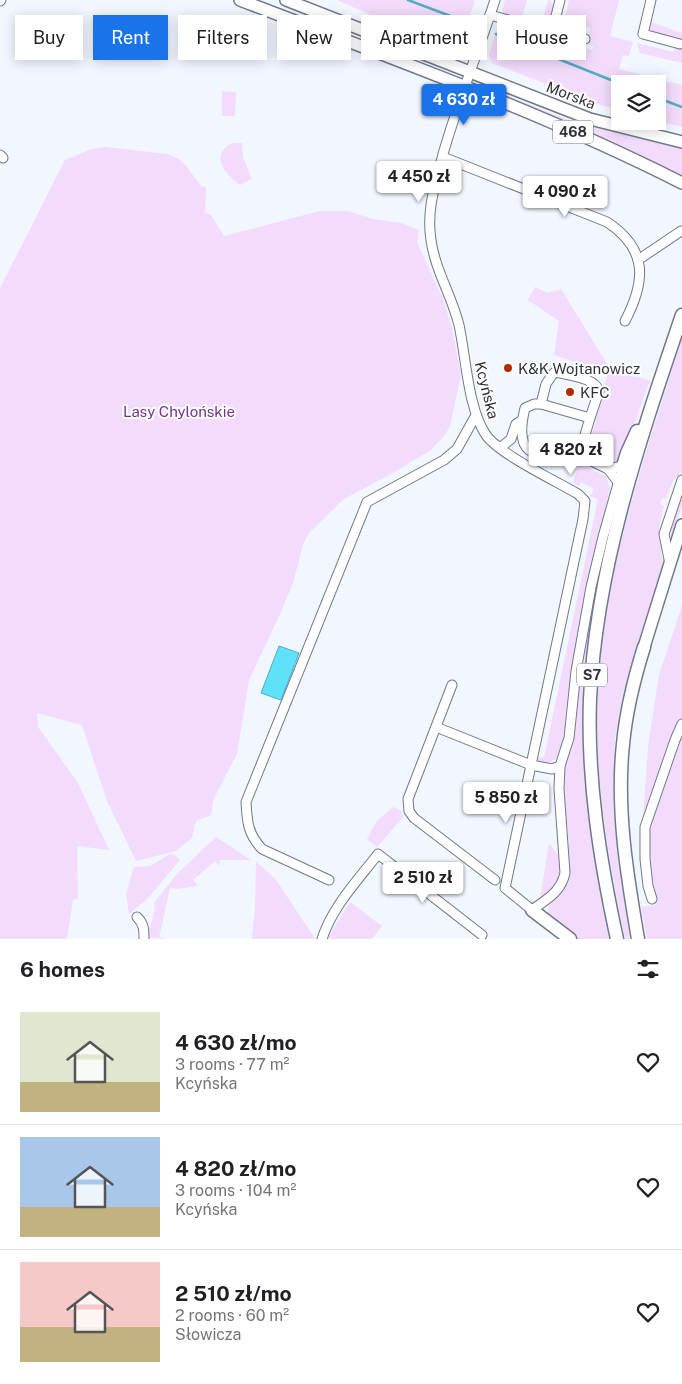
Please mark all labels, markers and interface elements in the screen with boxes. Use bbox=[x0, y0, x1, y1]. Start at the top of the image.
chip: Buy bbox=[15, 15, 83, 60]
chip: Rent bbox=[93, 15, 168, 60]
chip: Filters bbox=[178, 15, 267, 60]
chip: New bbox=[277, 15, 351, 60]
chip: Apartment bbox=[361, 15, 487, 60]
chip: House bbox=[497, 15, 586, 60]
map controls bbox=[611, 75, 666, 130]
button: layers bbox=[611, 75, 666, 130]
street label: Morska bbox=[544, 78, 598, 112]
pin: 4 630 zł bbox=[412, 84, 516, 126]
text: 4 630 zł bbox=[432, 90, 496, 109]
road number: 468 bbox=[553, 120, 593, 144]
pin: 4 450 zł bbox=[367, 160, 471, 203]
text: 4 450 zł bbox=[387, 167, 451, 186]
pin: 4 090 zł bbox=[513, 176, 617, 218]
text: 4 090 zł bbox=[534, 182, 596, 201]
street label: Kcyńska bbox=[472, 360, 502, 420]
place label: K&K Wojtanowicz bbox=[518, 360, 640, 377]
marker: K&K Wojtanowicz bbox=[502, 362, 514, 374]
place label: KFC bbox=[580, 384, 609, 401]
marker: KFC bbox=[564, 386, 576, 398]
park label: Lasy Chylońskie bbox=[123, 403, 235, 420]
pin: 4 820 zł bbox=[519, 434, 623, 476]
text: 4 820 zł bbox=[540, 440, 602, 459]
road number: S7 bbox=[577, 664, 607, 686]
pin: 5 850 zł bbox=[454, 782, 558, 824]
text: 5 850 zł bbox=[474, 788, 538, 807]
pin: 2 510 zł bbox=[371, 862, 475, 904]
text: 2 510 zł bbox=[393, 868, 453, 887]
icon: filters bbox=[634, 955, 662, 983]
text: 6 homes bbox=[20, 957, 105, 982]
text: 4 630 zł/mo bbox=[175, 1030, 297, 1055]
icon: home bbox=[60, 1032, 120, 1092]
icon: heart bbox=[634, 1048, 662, 1076]
text: 3 rooms · 77 m² bbox=[175, 1055, 289, 1074]
text: Kcyńska bbox=[175, 1074, 237, 1093]
text: 4 820 zł/mo bbox=[175, 1156, 296, 1181]
icon: home bbox=[60, 1157, 120, 1217]
icon: heart bbox=[634, 1173, 662, 1201]
text: 3 rooms · 104 m² bbox=[175, 1181, 296, 1200]
text: Kcyńska bbox=[175, 1200, 237, 1219]
text: 2 510 zł/mo bbox=[175, 1281, 292, 1306]
icon: home bbox=[60, 1282, 120, 1342]
icon: heart bbox=[634, 1298, 662, 1326]
text: 2 rooms · 60 m² bbox=[175, 1306, 289, 1325]
text: Słowicza bbox=[175, 1325, 241, 1344]

